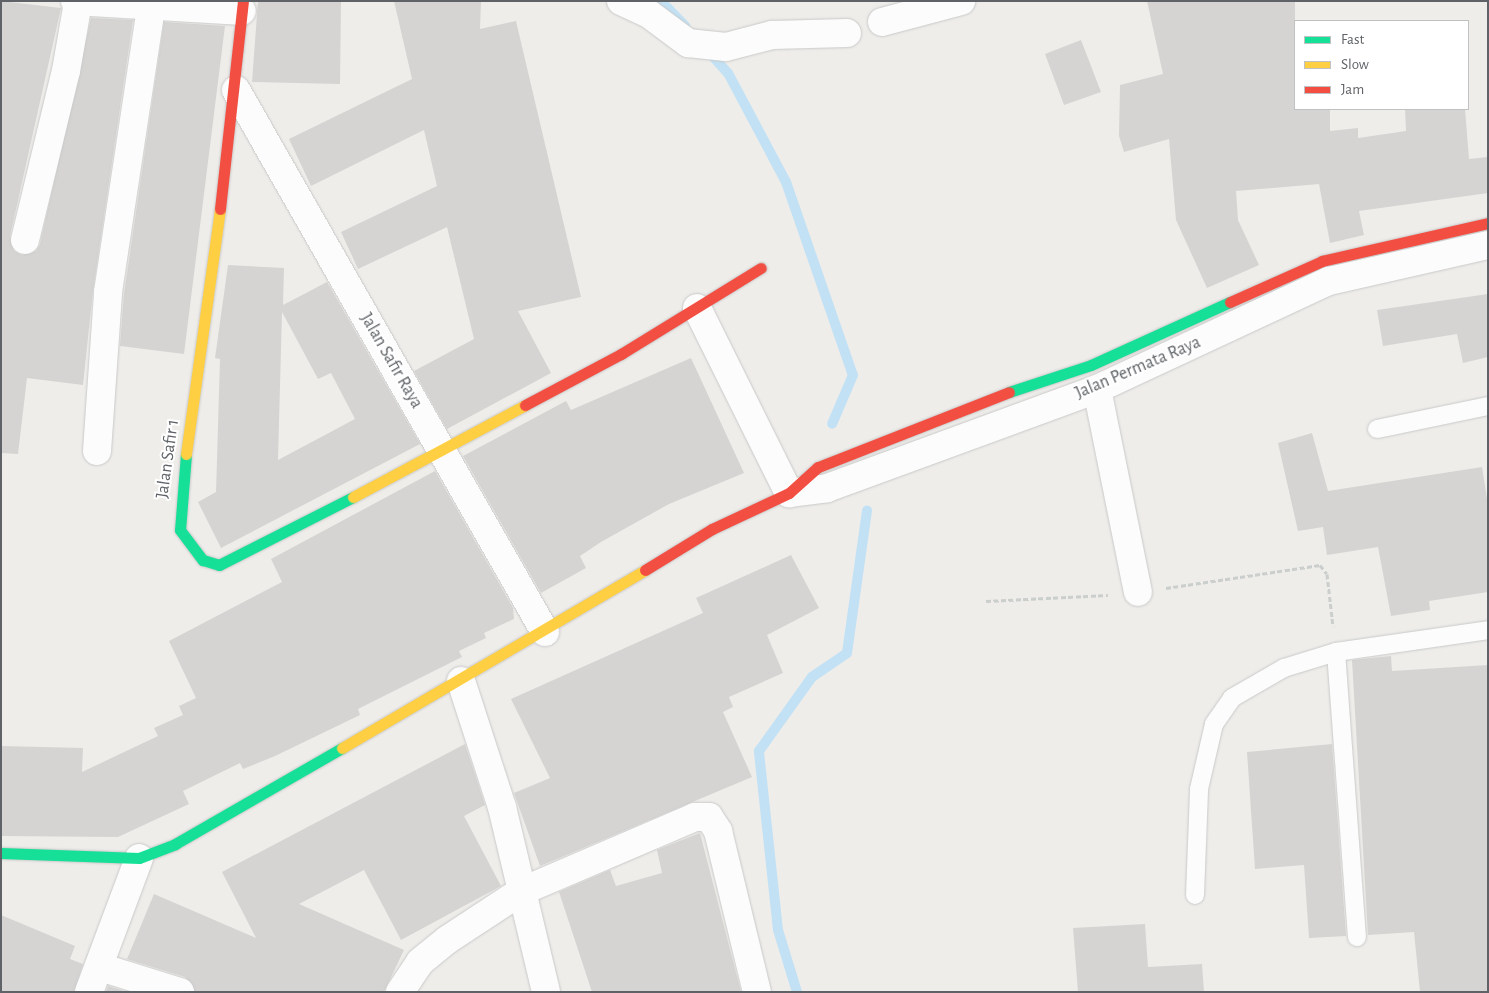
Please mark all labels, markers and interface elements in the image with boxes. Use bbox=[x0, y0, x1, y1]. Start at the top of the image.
legend bbox=[1294, 20, 1469, 110]
text: Fast bbox=[1341, 32, 1364, 47]
text: Slow bbox=[1341, 57, 1369, 72]
text: Jam bbox=[1341, 82, 1364, 97]
street label: Jalan Safir Raya bbox=[355, 309, 427, 413]
street label: Jalan Permata Raya bbox=[1072, 332, 1204, 404]
street label: Jalan Safir 1 bbox=[152, 418, 184, 500]

